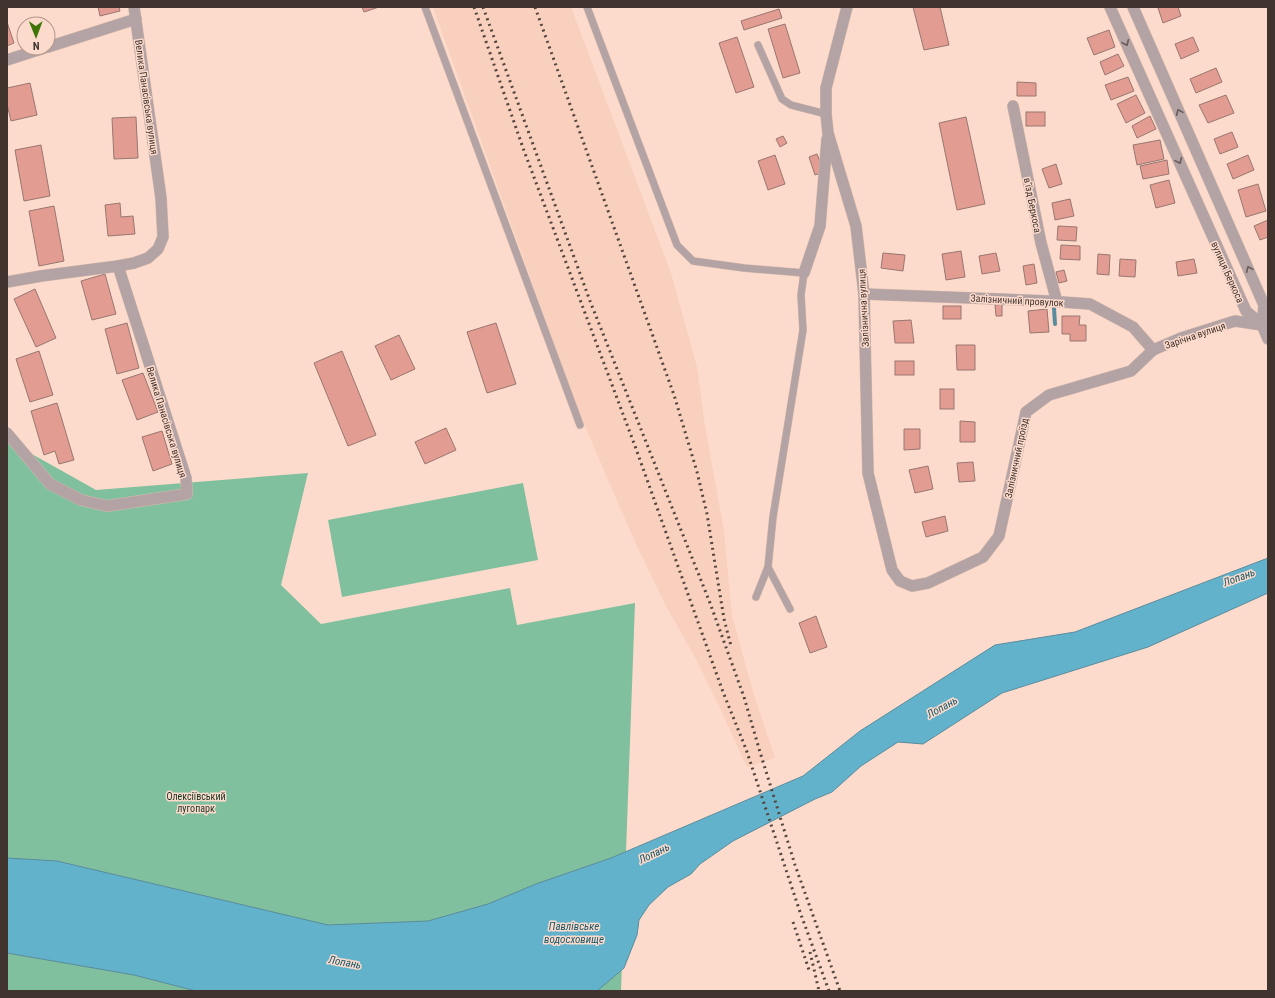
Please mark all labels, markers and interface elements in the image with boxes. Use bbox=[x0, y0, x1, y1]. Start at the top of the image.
north arrow bbox=[16, 16, 56, 56]
one-way arrow bbox=[1121, 38, 1129, 46]
text: N bbox=[32, 39, 40, 52]
street label: Велика Панасівська вулиця bbox=[133, 39, 160, 155]
one-way arrow bbox=[1176, 108, 1184, 116]
one-way arrow bbox=[1174, 157, 1182, 165]
street label: в’їзд Беркоса bbox=[1022, 177, 1043, 234]
street label: вулиця Беркоса bbox=[1209, 240, 1246, 305]
one-way arrow bbox=[1246, 266, 1254, 274]
street label: Залізнична вулиця bbox=[856, 268, 871, 347]
street label: Залізничний провулок bbox=[970, 293, 1064, 308]
street label: Зарічна вулиця bbox=[1163, 320, 1227, 351]
street label: Велика Панасівська вулиця bbox=[144, 365, 189, 479]
street label: Залізничний проїзд bbox=[1003, 416, 1030, 499]
water label: Лопань bbox=[1220, 566, 1257, 590]
water label: Лопань bbox=[924, 694, 960, 722]
park label: Олексіївський лугопарк bbox=[166, 791, 226, 814]
water label: Лопань bbox=[636, 840, 672, 867]
water label: Павлівське водосховище bbox=[544, 920, 604, 946]
water label: Лопань bbox=[327, 953, 362, 972]

